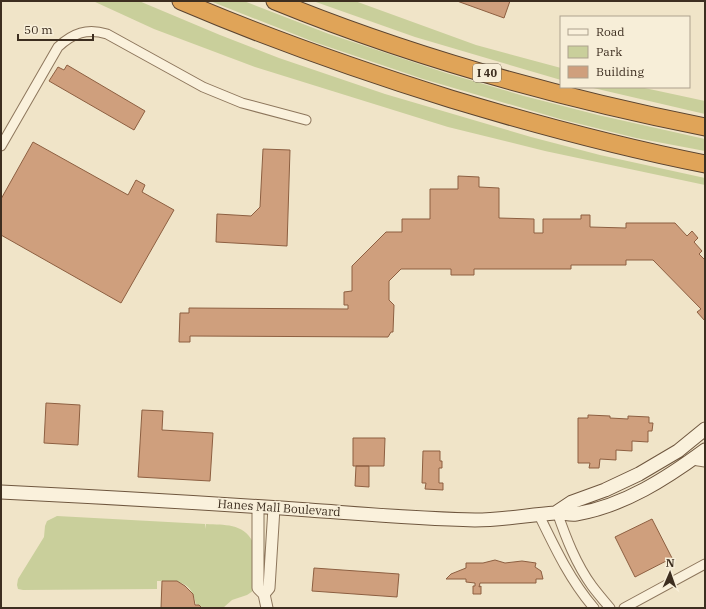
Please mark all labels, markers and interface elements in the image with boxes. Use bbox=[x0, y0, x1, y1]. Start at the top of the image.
scale bar bbox=[18, 16, 93, 42]
legend bbox=[560, 16, 690, 88]
text: 50 m bbox=[24, 22, 53, 37]
text: Road bbox=[596, 24, 625, 39]
text: Park bbox=[596, 44, 622, 59]
road number: I 40 bbox=[473, 64, 501, 82]
text: Building bbox=[596, 64, 644, 79]
street label: Hanes Mall Boulevard bbox=[217, 496, 341, 519]
north arrow bbox=[650, 553, 690, 593]
text: N bbox=[666, 556, 675, 570]

